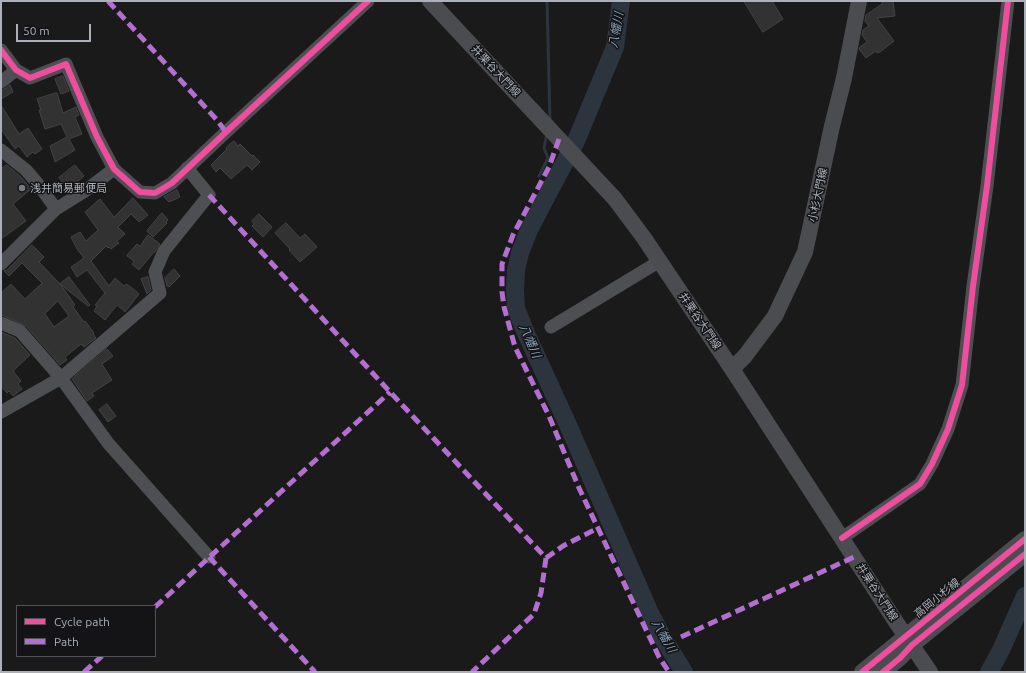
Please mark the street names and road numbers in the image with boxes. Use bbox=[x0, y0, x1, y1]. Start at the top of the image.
street label: 井栗谷大門線 bbox=[469, 42, 523, 100]
street label: 小杉大門線 bbox=[806, 167, 830, 223]
street label: 井栗谷大門線 bbox=[676, 290, 724, 352]
street label: 井栗谷大門線 bbox=[853, 561, 901, 623]
street label: 高岡小杉線 bbox=[911, 576, 963, 620]

